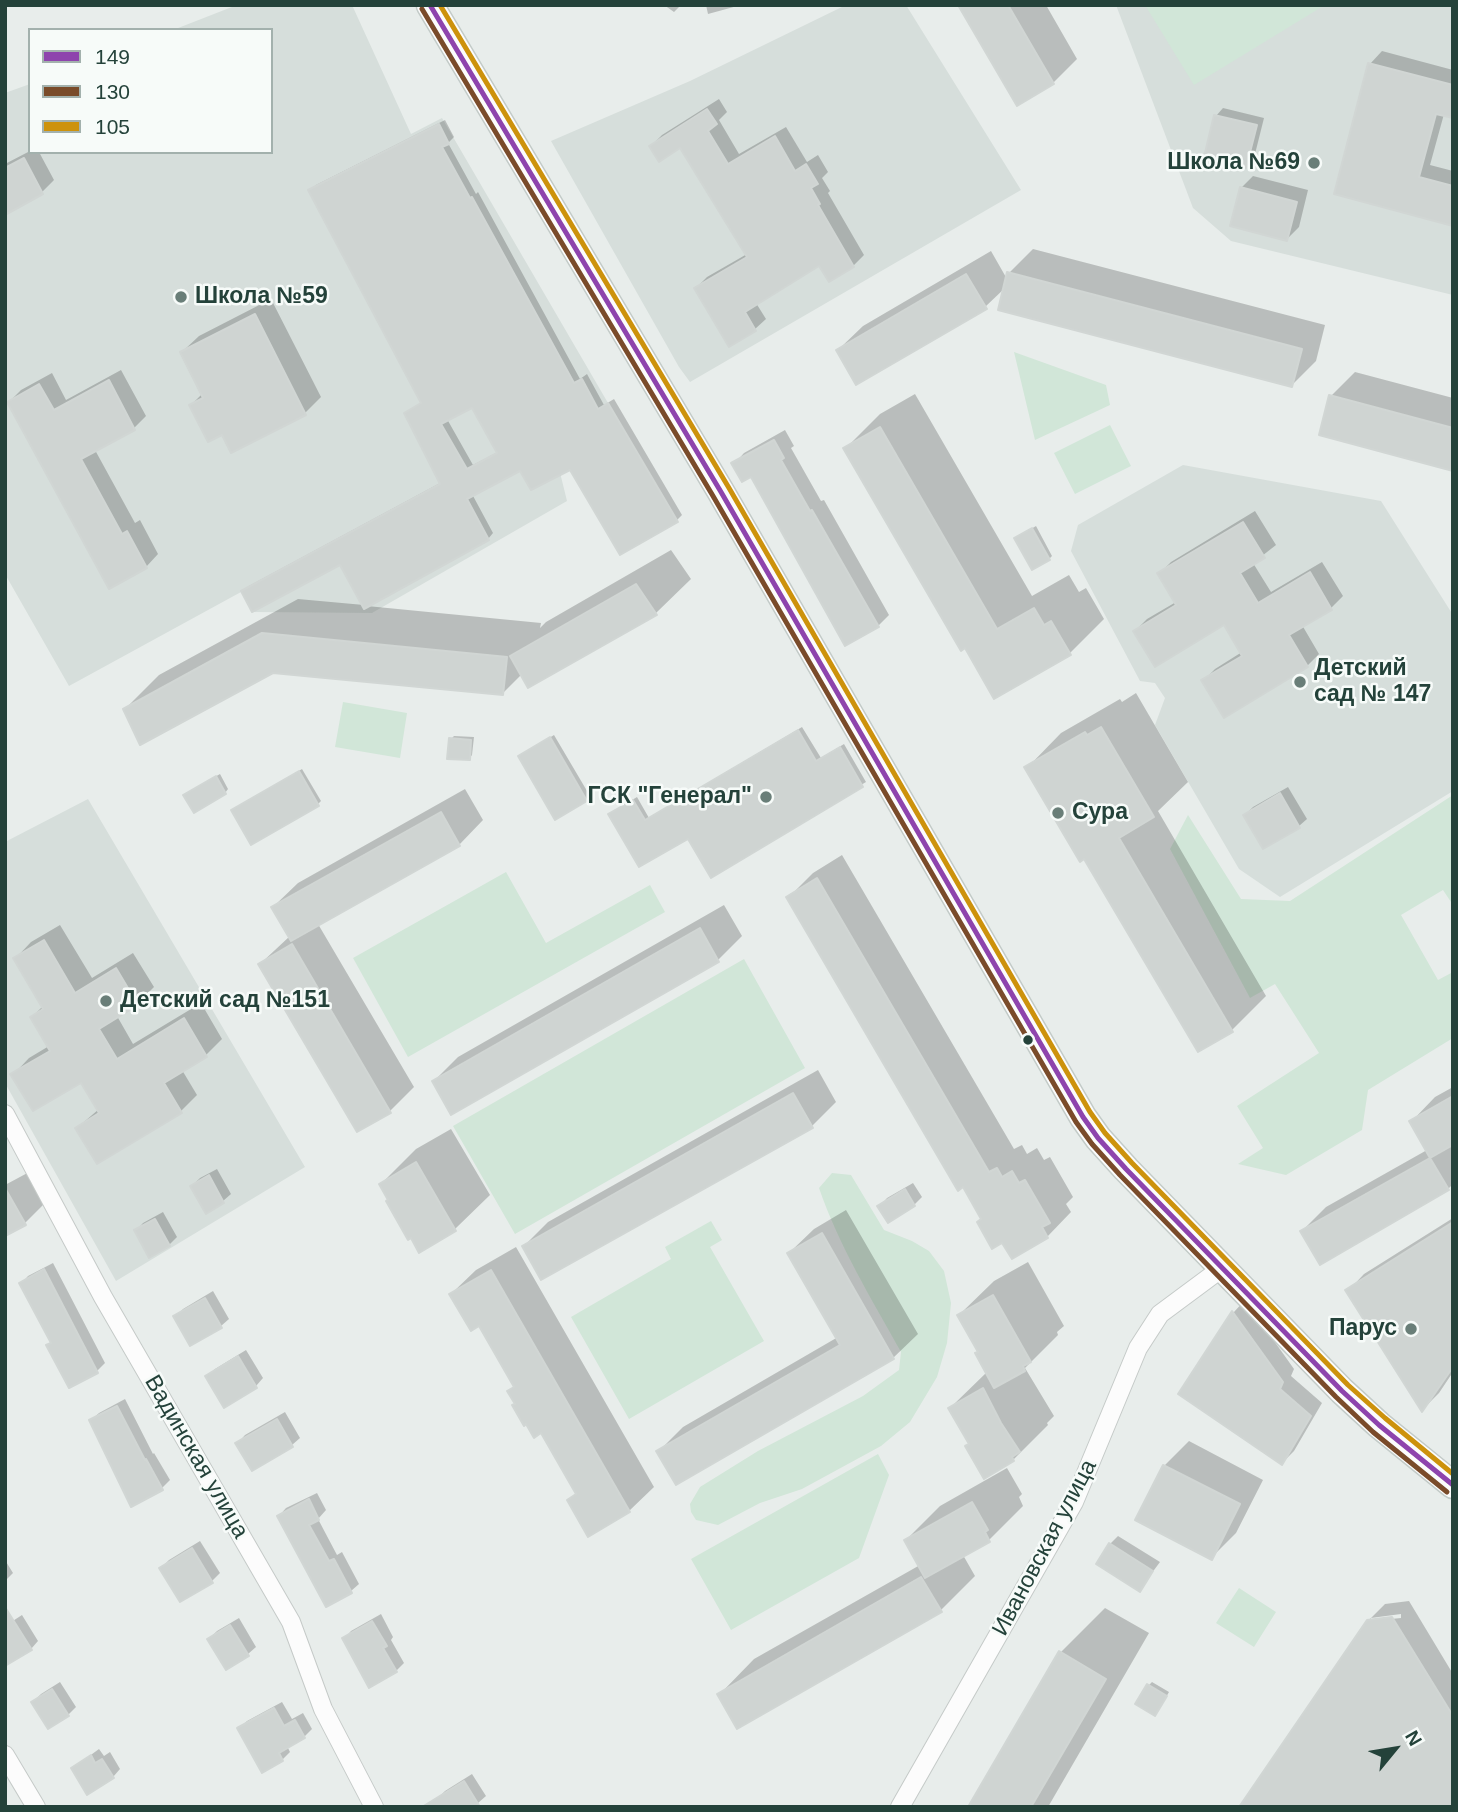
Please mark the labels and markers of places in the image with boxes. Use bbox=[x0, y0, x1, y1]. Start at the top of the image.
place label: Школа №69 bbox=[1167, 149, 1300, 177]
marker: Школа №69 bbox=[1306, 155, 1322, 171]
place label: Школа №59 bbox=[195, 283, 328, 311]
marker: Школа №59 bbox=[173, 289, 189, 305]
place label: Детский сад № 147 bbox=[1314, 655, 1431, 709]
marker: Детский сад № 147 bbox=[1292, 674, 1308, 690]
place label: ГСК "Генерал" bbox=[588, 783, 752, 811]
marker: ГСК "Генерал" bbox=[758, 789, 774, 805]
place label: Сура bbox=[1072, 799, 1128, 827]
marker: Сура bbox=[1050, 805, 1066, 821]
place label: Детский сад №151 bbox=[120, 987, 330, 1015]
marker: Детский сад №151 bbox=[98, 993, 114, 1009]
unlabelled marker bbox=[1021, 1033, 1035, 1047]
place label: Парус bbox=[1329, 1315, 1397, 1343]
marker: Парус bbox=[1403, 1321, 1419, 1337]

